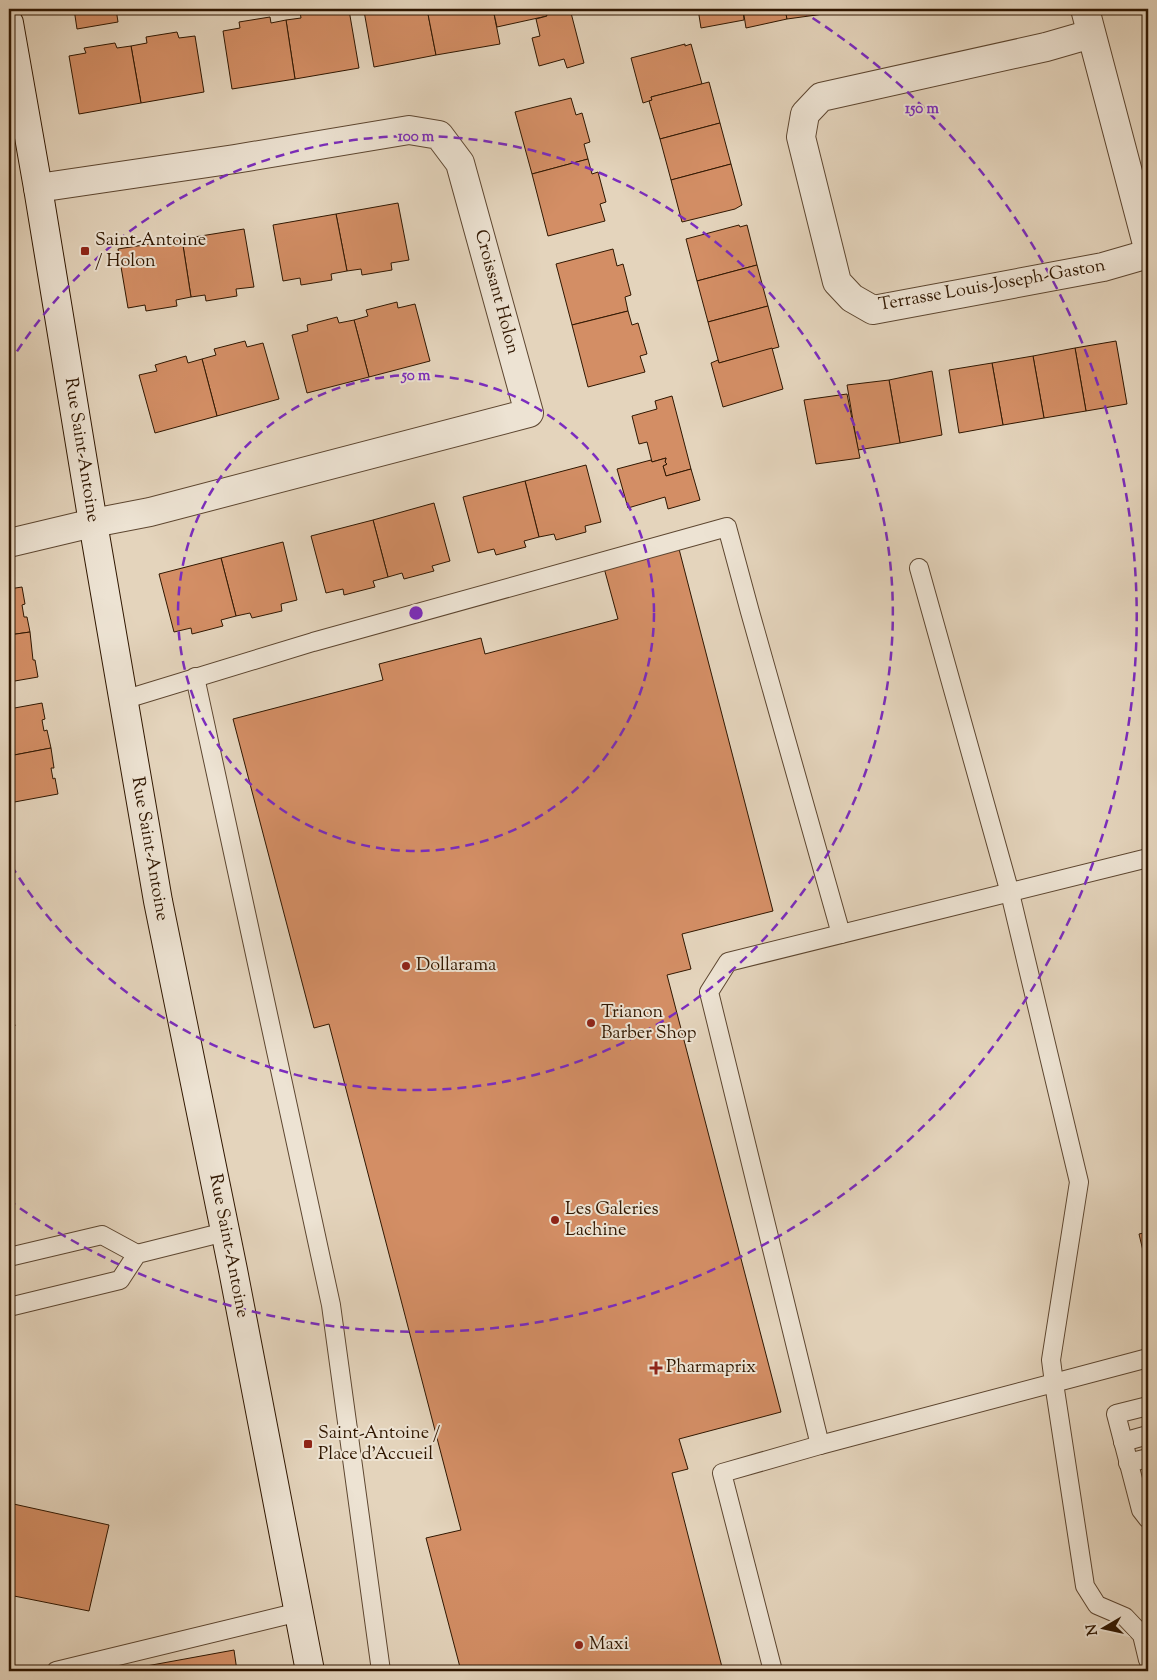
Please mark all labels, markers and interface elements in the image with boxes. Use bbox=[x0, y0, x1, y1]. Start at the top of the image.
text: 150 m bbox=[905, 99, 939, 120]
text: 100 m bbox=[398, 127, 435, 148]
street label: Croissant Holon bbox=[467, 227, 525, 358]
place label: Saint-Antoine / Holon bbox=[95, 228, 206, 275]
marker: Saint-Antoine / Holon bbox=[79, 245, 91, 257]
street label: Terrasse Louis-Joseph-Gaston bbox=[877, 253, 1108, 319]
text: 50 m bbox=[401, 366, 431, 387]
street label: Rue Saint-Antoine bbox=[57, 376, 105, 524]
centre of rings bbox=[407, 604, 425, 622]
street label: Rue Saint-Antoine bbox=[124, 775, 174, 923]
place label: Dollarama bbox=[416, 953, 496, 979]
marker: Dollarama bbox=[400, 960, 412, 972]
place label: Trianon Barber Shop bbox=[601, 1000, 697, 1047]
marker: Trianon Barber Shop bbox=[585, 1017, 597, 1029]
street label: Rue Saint-Antoine bbox=[201, 1172, 255, 1320]
place label: Les Galeries Lachine bbox=[565, 1197, 659, 1244]
marker: Les Galeries Lachine bbox=[549, 1214, 561, 1226]
place label: Pharmaprix bbox=[666, 1355, 756, 1381]
marker: Pharmaprix bbox=[650, 1362, 662, 1374]
place label: Saint-Antoine / Place d'Accueil bbox=[318, 1421, 441, 1468]
marker: Saint-Antoine / Place d'Accueil bbox=[302, 1438, 314, 1450]
north arrow bbox=[1080, 1602, 1130, 1652]
text: N bbox=[1082, 1623, 1104, 1637]
place label: Maxi bbox=[589, 1632, 629, 1658]
marker: Maxi bbox=[573, 1639, 585, 1651]

